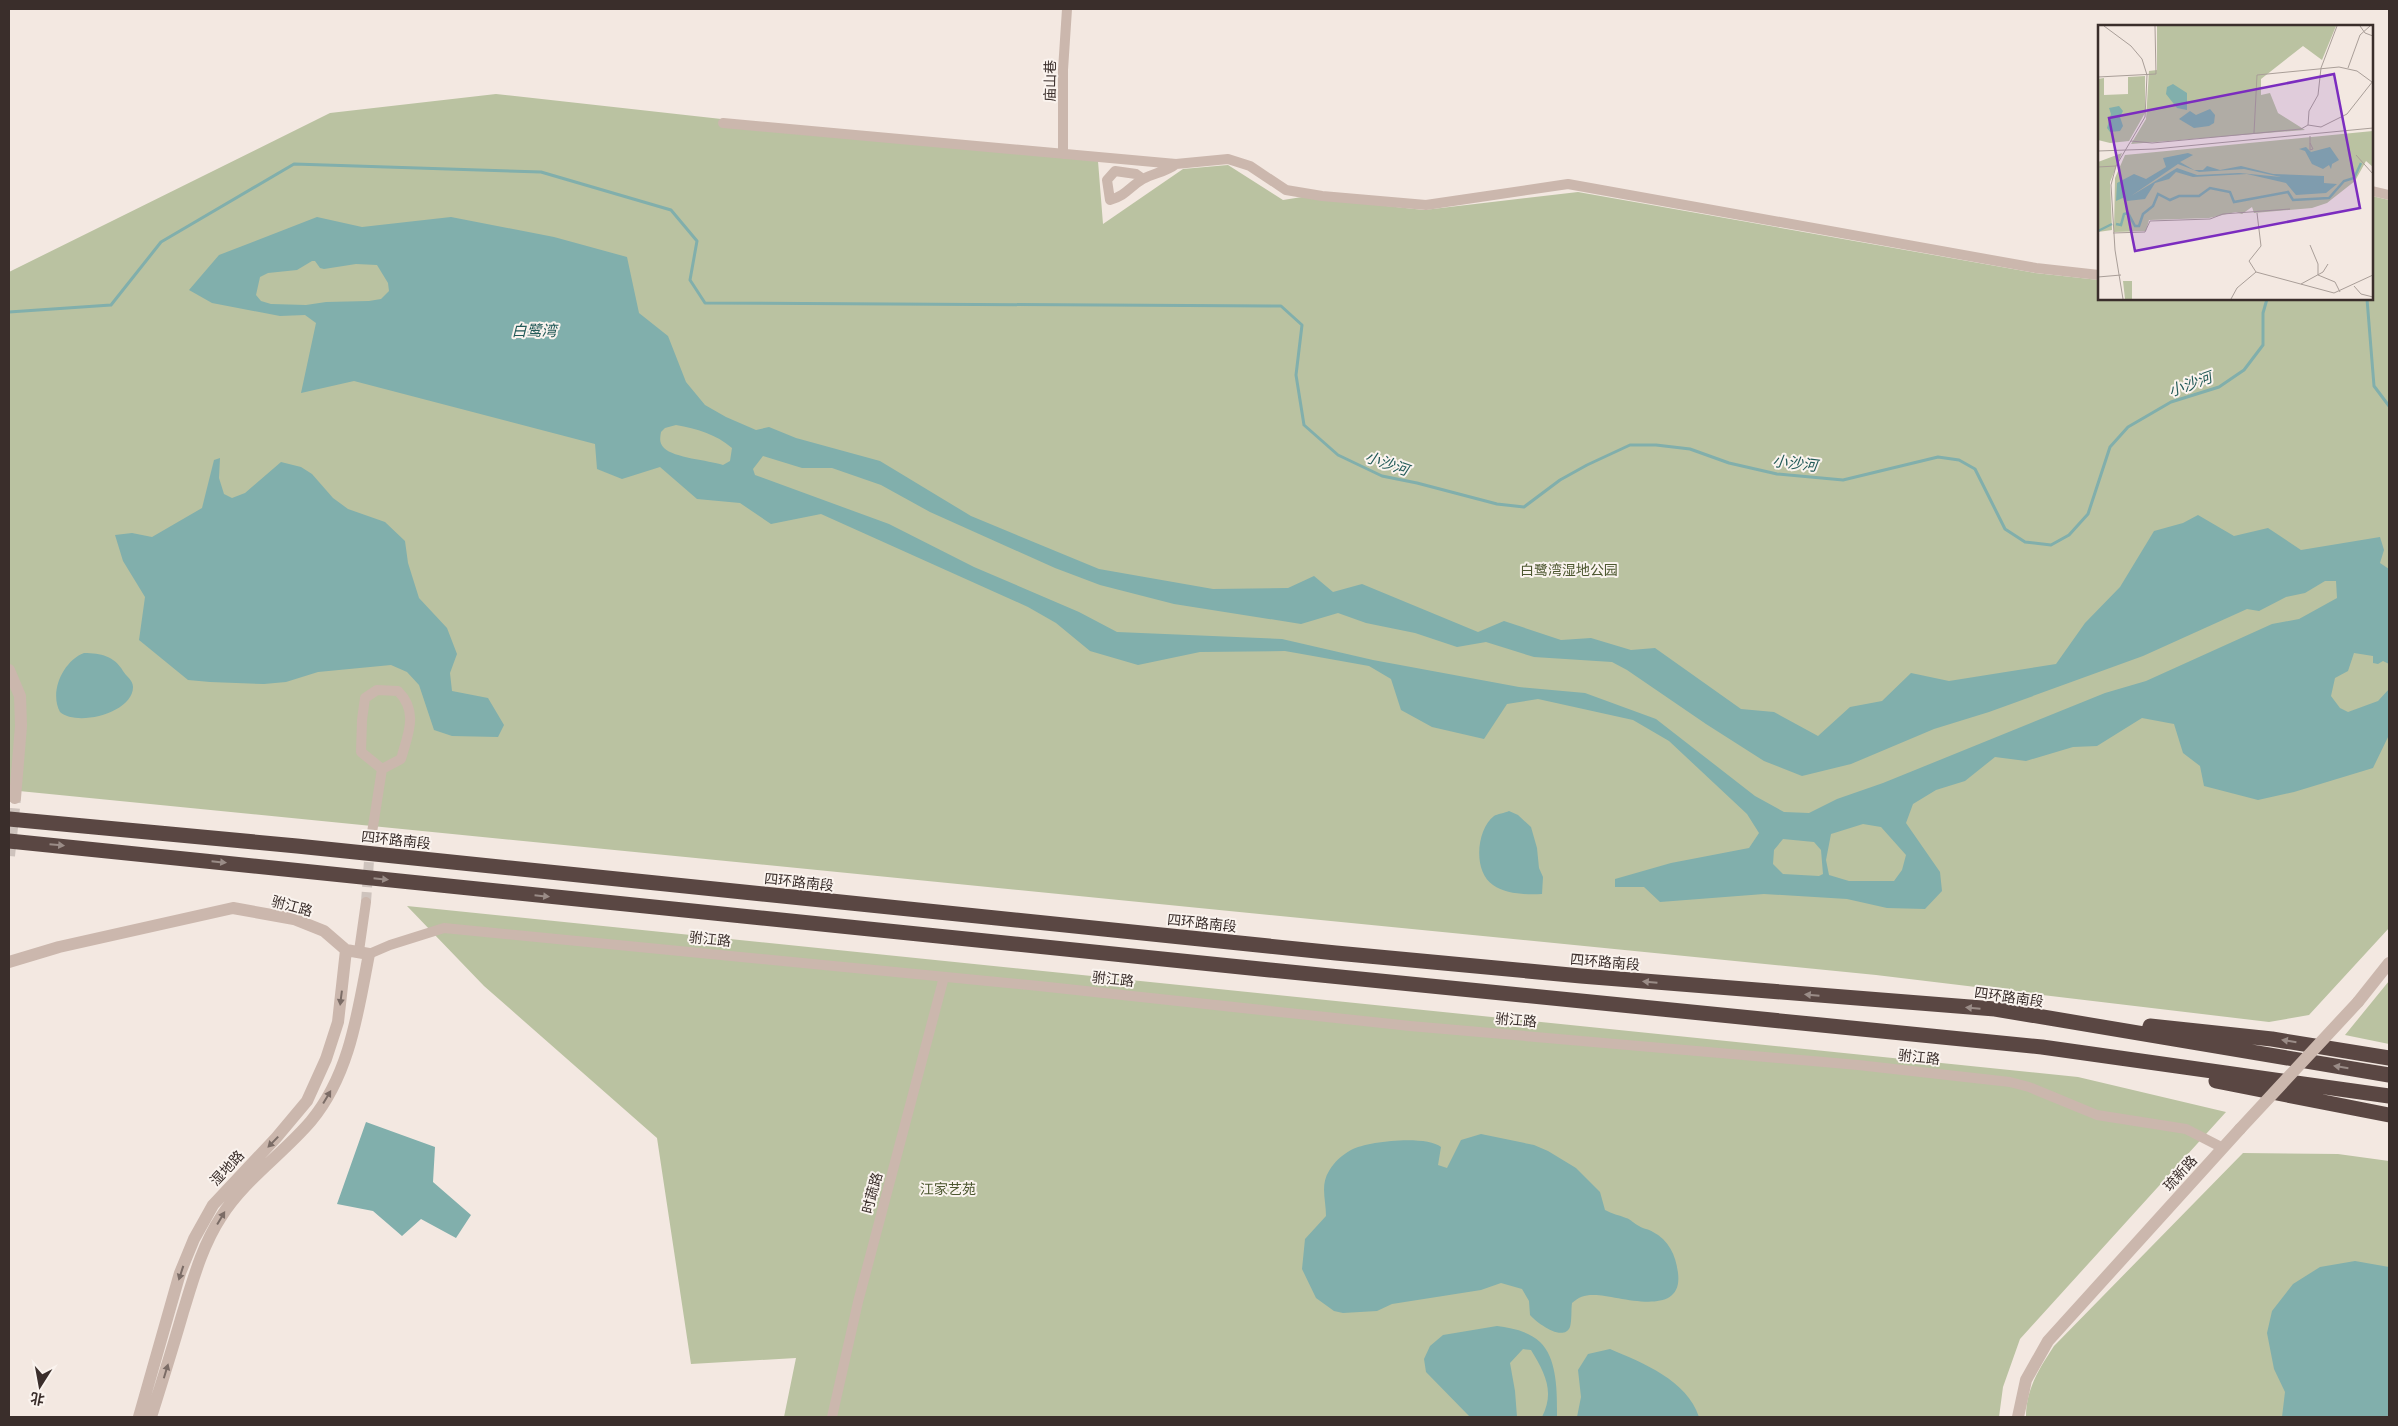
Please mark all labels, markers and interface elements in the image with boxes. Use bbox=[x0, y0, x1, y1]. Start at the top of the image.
inset map bbox=[2098, 25, 2373, 300]
street label: 庙山巷 bbox=[1042, 60, 1058, 102]
water label: 白鹭湾 bbox=[511, 322, 559, 339]
water label: 小沙河 bbox=[2166, 367, 2217, 400]
water label: 小沙河 bbox=[1363, 448, 1414, 479]
water label: 小沙河 bbox=[1772, 452, 1821, 475]
park label: 白鹭湾湿地公园 bbox=[1520, 562, 1618, 578]
street label: 四环路南段 bbox=[360, 828, 432, 852]
one-way arrow bbox=[50, 842, 66, 850]
one-way arrow bbox=[211, 858, 227, 866]
street label: 四环路南段 bbox=[763, 870, 835, 894]
one-way arrow bbox=[373, 875, 389, 883]
one-way arrow bbox=[534, 892, 550, 900]
street label: 驸江路 bbox=[270, 893, 314, 919]
street label: 四环路南段 bbox=[1166, 911, 1238, 935]
street label: 驸江路 bbox=[688, 929, 732, 949]
street label: 四环路南段 bbox=[1569, 951, 1641, 973]
street label: 驸江路 bbox=[1091, 969, 1135, 989]
one-way arrow bbox=[1641, 977, 1657, 985]
street label: 四环路南段 bbox=[1973, 984, 2045, 1010]
one-way arrow bbox=[337, 990, 345, 1006]
one-way arrow bbox=[1803, 990, 1819, 998]
one-way arrow bbox=[1965, 1003, 1981, 1011]
street label: 驸江路 bbox=[1494, 1010, 1538, 1030]
one-way arrow bbox=[2281, 1037, 2297, 1045]
street label: 驸江路 bbox=[1897, 1047, 1941, 1067]
one-way arrow bbox=[2333, 1063, 2349, 1071]
one-way arrow bbox=[323, 1089, 331, 1104]
one-way arrow bbox=[267, 1136, 279, 1148]
street label: 湿地路 bbox=[207, 1147, 247, 1189]
street label: 琉新路 bbox=[2160, 1152, 2200, 1194]
street label: 时蔬路 bbox=[859, 1171, 885, 1215]
park label: 江家艺苑 bbox=[920, 1181, 976, 1197]
one-way arrow bbox=[216, 1212, 225, 1225]
one-way arrow bbox=[177, 1266, 185, 1281]
north arrow bbox=[15, 1361, 65, 1411]
one-way arrow bbox=[162, 1363, 170, 1378]
text: 北 bbox=[29, 1390, 46, 1408]

